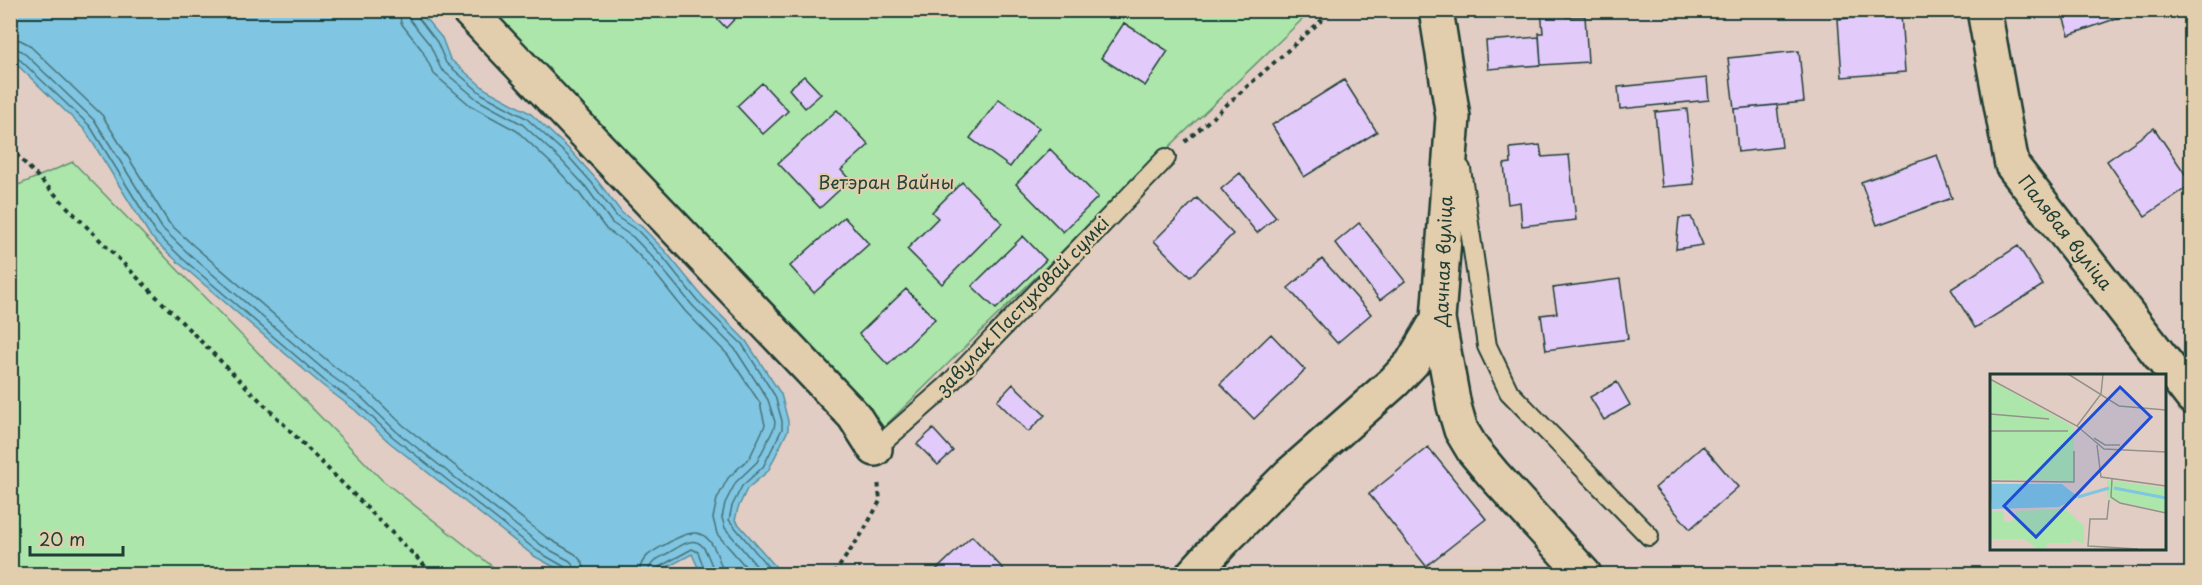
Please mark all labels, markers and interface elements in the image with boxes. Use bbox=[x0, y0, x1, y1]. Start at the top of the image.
park label: Ветэран Вайны bbox=[818, 168, 954, 195]
street label: Палявая вуліца bbox=[2012, 169, 2120, 296]
street label: Дачная вуліца bbox=[1427, 195, 1458, 328]
street label: завулак Пастуховай сумкі bbox=[928, 209, 1115, 401]
inset map bbox=[1990, 374, 2166, 549]
scale bar bbox=[30, 519, 123, 557]
text: 20 m bbox=[39, 525, 85, 552]

